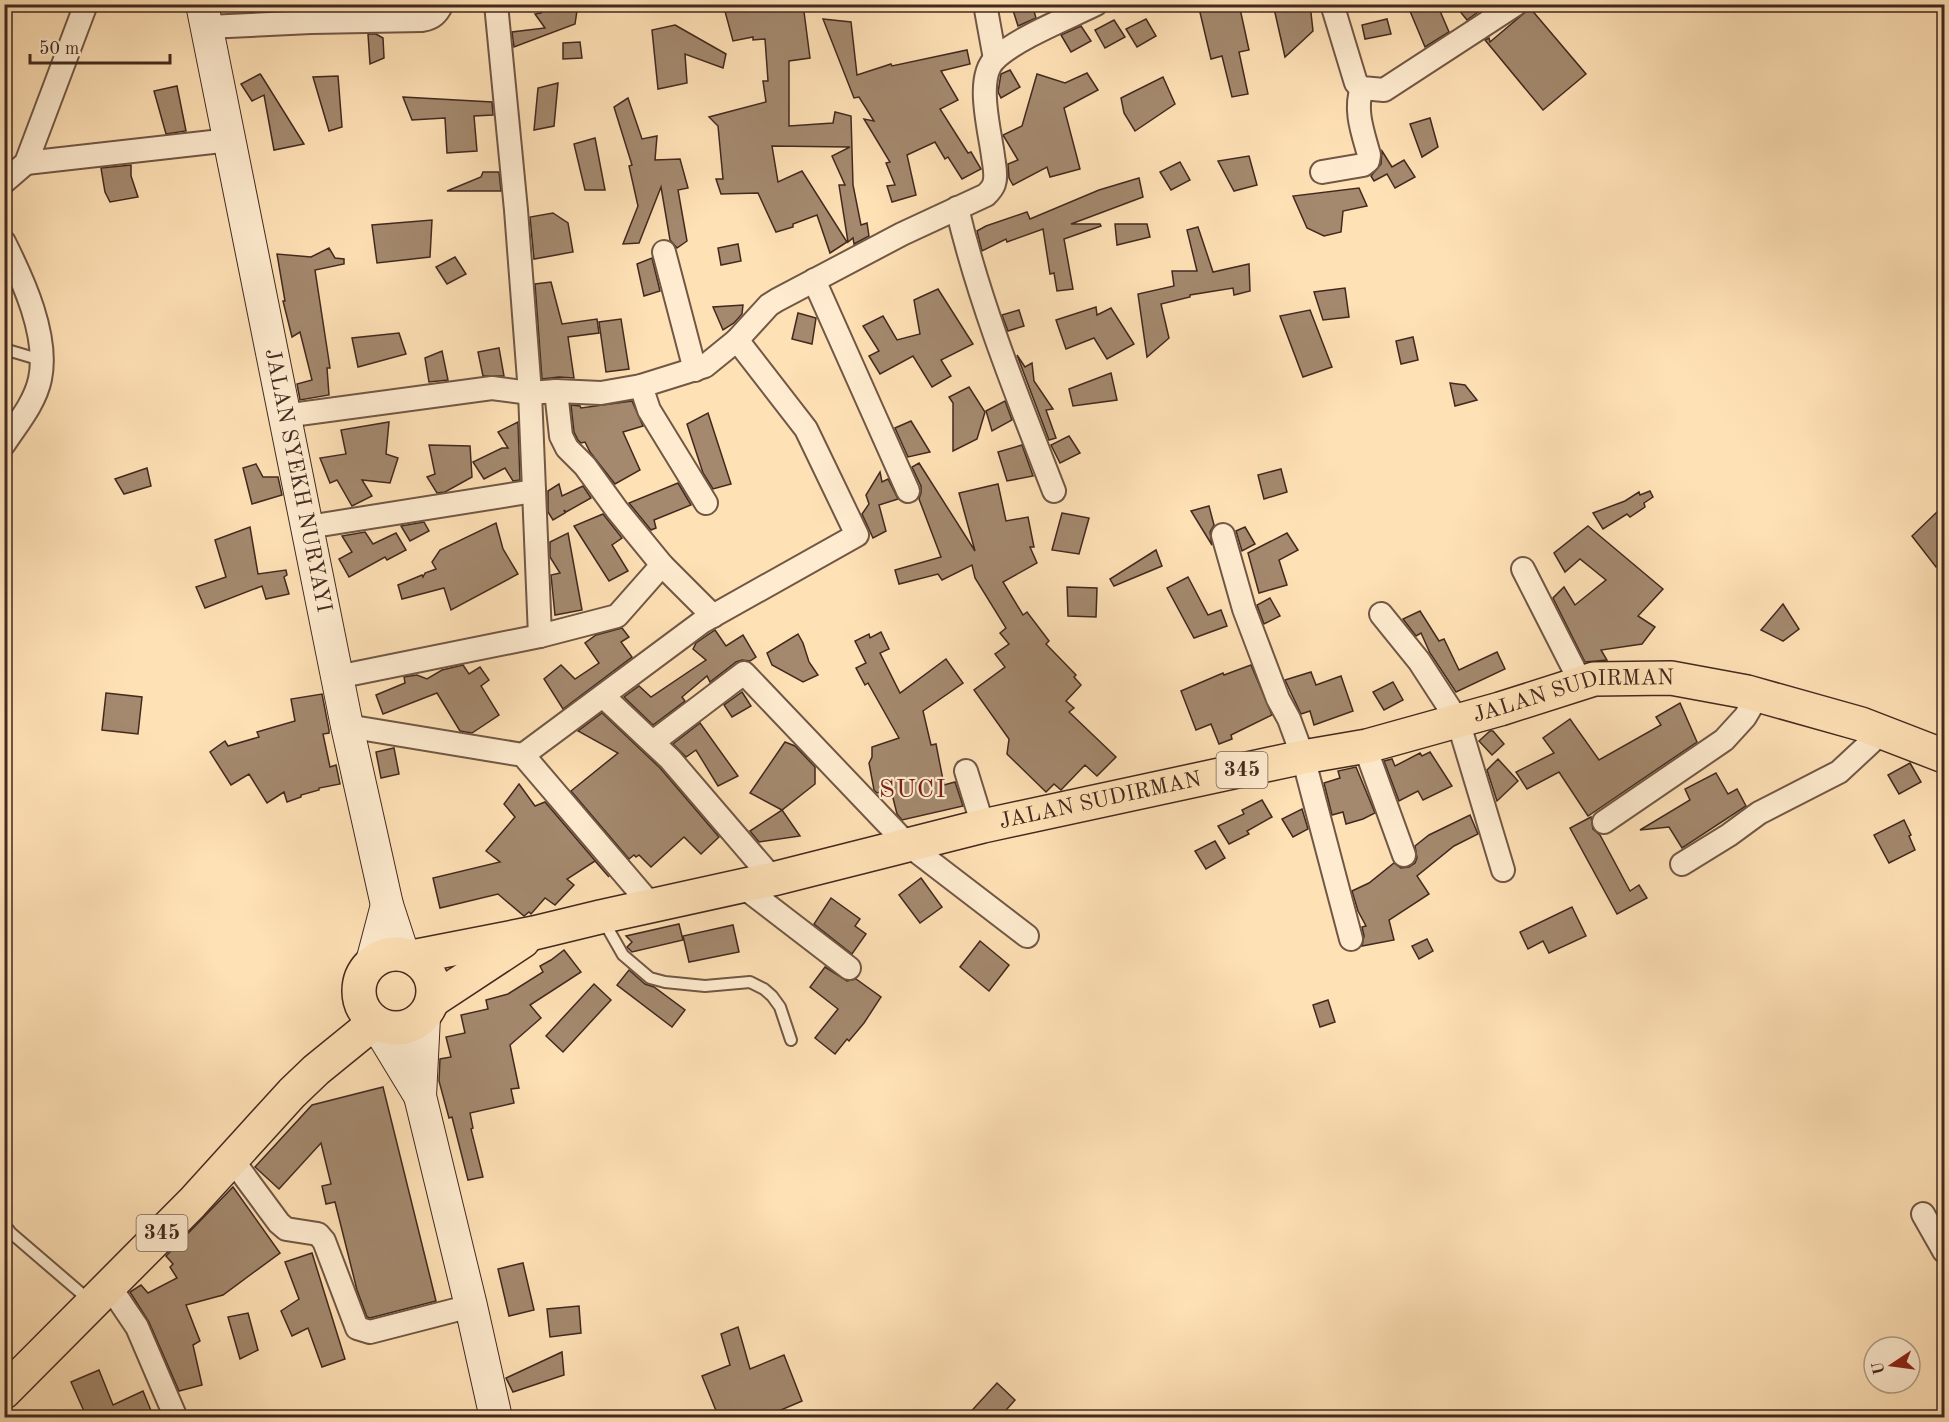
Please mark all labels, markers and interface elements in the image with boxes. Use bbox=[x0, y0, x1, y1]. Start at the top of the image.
scale bar bbox=[30, 27, 170, 65]
text: 50 m bbox=[39, 40, 79, 58]
street label: JALAN SYEKH NURYAYI bbox=[260, 347, 335, 614]
street label: JALAN SUDIRMAN bbox=[1471, 667, 1674, 727]
road number: 345 bbox=[1216, 752, 1268, 788]
street label: JALAN SUDIRMAN bbox=[997, 768, 1203, 833]
district label: SUCI bbox=[879, 777, 947, 803]
road number: 345 bbox=[136, 1215, 188, 1251]
north arrow bbox=[1862, 1335, 1922, 1395]
text: U bbox=[1870, 1360, 1889, 1376]

